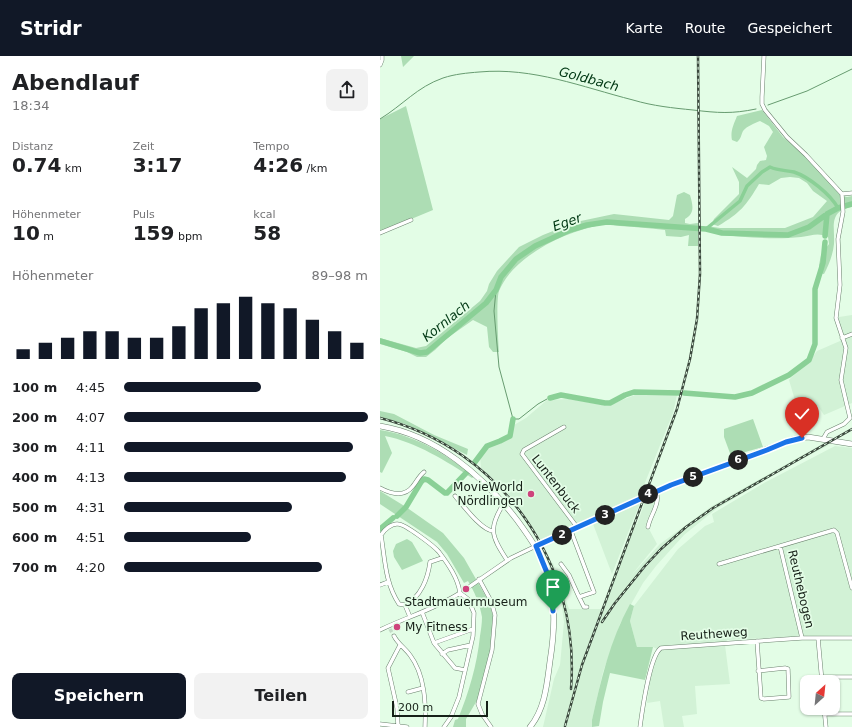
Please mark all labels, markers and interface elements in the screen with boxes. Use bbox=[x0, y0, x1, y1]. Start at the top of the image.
text: Stridr bbox=[20, 17, 82, 39]
text: Karte bbox=[625, 20, 663, 36]
text: Route bbox=[685, 20, 725, 36]
text: Gespeichert bbox=[747, 20, 832, 36]
water label: Goldbach bbox=[557, 64, 621, 94]
button: share bbox=[326, 69, 368, 111]
text: Abendlauf bbox=[12, 70, 139, 95]
text: 18:34 bbox=[12, 98, 49, 113]
text: Distanz bbox=[12, 140, 53, 153]
text: Zeit bbox=[133, 140, 154, 153]
text: Tempo bbox=[253, 140, 289, 153]
text: 0.74 bbox=[12, 153, 61, 177]
text: 3:17 bbox=[133, 153, 182, 177]
text: 4:26 bbox=[253, 153, 303, 177]
text: km bbox=[61, 162, 82, 175]
text: /km bbox=[303, 162, 327, 175]
text: Höhenmeter bbox=[12, 208, 81, 221]
text: Puls bbox=[133, 208, 155, 221]
text: kcal bbox=[253, 208, 276, 221]
water label: Eger bbox=[550, 209, 585, 234]
text: 10 bbox=[12, 221, 40, 245]
text: 159 bbox=[133, 221, 174, 245]
text: 58 bbox=[253, 221, 281, 245]
text: m bbox=[40, 230, 54, 243]
text: bpm bbox=[174, 230, 203, 243]
text: Höhenmeter bbox=[12, 268, 93, 283]
text: 89–98 m bbox=[312, 268, 368, 283]
water label: Kornlach bbox=[419, 297, 473, 345]
text: 100 m bbox=[12, 380, 57, 395]
text: 4:45 bbox=[76, 380, 105, 395]
pin bbox=[785, 397, 819, 438]
icon: check bbox=[791, 403, 813, 425]
text: 200 m bbox=[12, 410, 57, 425]
text: 4:07 bbox=[76, 410, 105, 425]
text: 300 m bbox=[12, 440, 57, 455]
text: 4:11 bbox=[76, 440, 105, 455]
pin: 6 bbox=[728, 450, 748, 470]
street label: Luntenbuck bbox=[529, 452, 583, 516]
text: 6 bbox=[734, 453, 742, 466]
pin: 5 bbox=[683, 467, 703, 487]
text: 400 m bbox=[12, 470, 57, 485]
text: 4:13 bbox=[76, 470, 105, 485]
text: 5 bbox=[689, 470, 697, 483]
place label: MovieWorld Nördlingen bbox=[453, 480, 523, 508]
pin: 4 bbox=[638, 484, 658, 504]
text: 4 bbox=[644, 487, 652, 500]
marker: MovieWorld Nördlingen bbox=[526, 489, 536, 499]
text: 500 m bbox=[12, 500, 57, 515]
text: 4:31 bbox=[76, 500, 105, 515]
pin: 3 bbox=[595, 505, 615, 525]
text: 3 bbox=[601, 508, 609, 521]
pin: 2 bbox=[552, 525, 572, 545]
text: 2 bbox=[558, 528, 566, 541]
text: 600 m bbox=[12, 530, 57, 545]
text: 4:51 bbox=[76, 530, 105, 545]
street label: Reuthebogen bbox=[785, 548, 817, 630]
text: 700 m bbox=[12, 560, 57, 575]
text: 4:20 bbox=[76, 560, 105, 575]
pin bbox=[536, 570, 570, 611]
icon: arrive bbox=[542, 576, 564, 598]
marker: Stadtmauermuseum bbox=[461, 584, 471, 594]
place label: Stadtmauermuseum bbox=[405, 595, 527, 609]
place label: My Fitness bbox=[405, 620, 468, 634]
marker: My Fitness bbox=[392, 622, 402, 632]
street label: Reutheweg bbox=[680, 625, 748, 643]
button: Speichern bbox=[12, 673, 186, 719]
button: Teilen bbox=[194, 673, 368, 719]
north arrow bbox=[800, 675, 840, 715]
map controls bbox=[800, 675, 840, 715]
scale bar bbox=[392, 699, 488, 718]
text: 200 m bbox=[398, 701, 433, 714]

